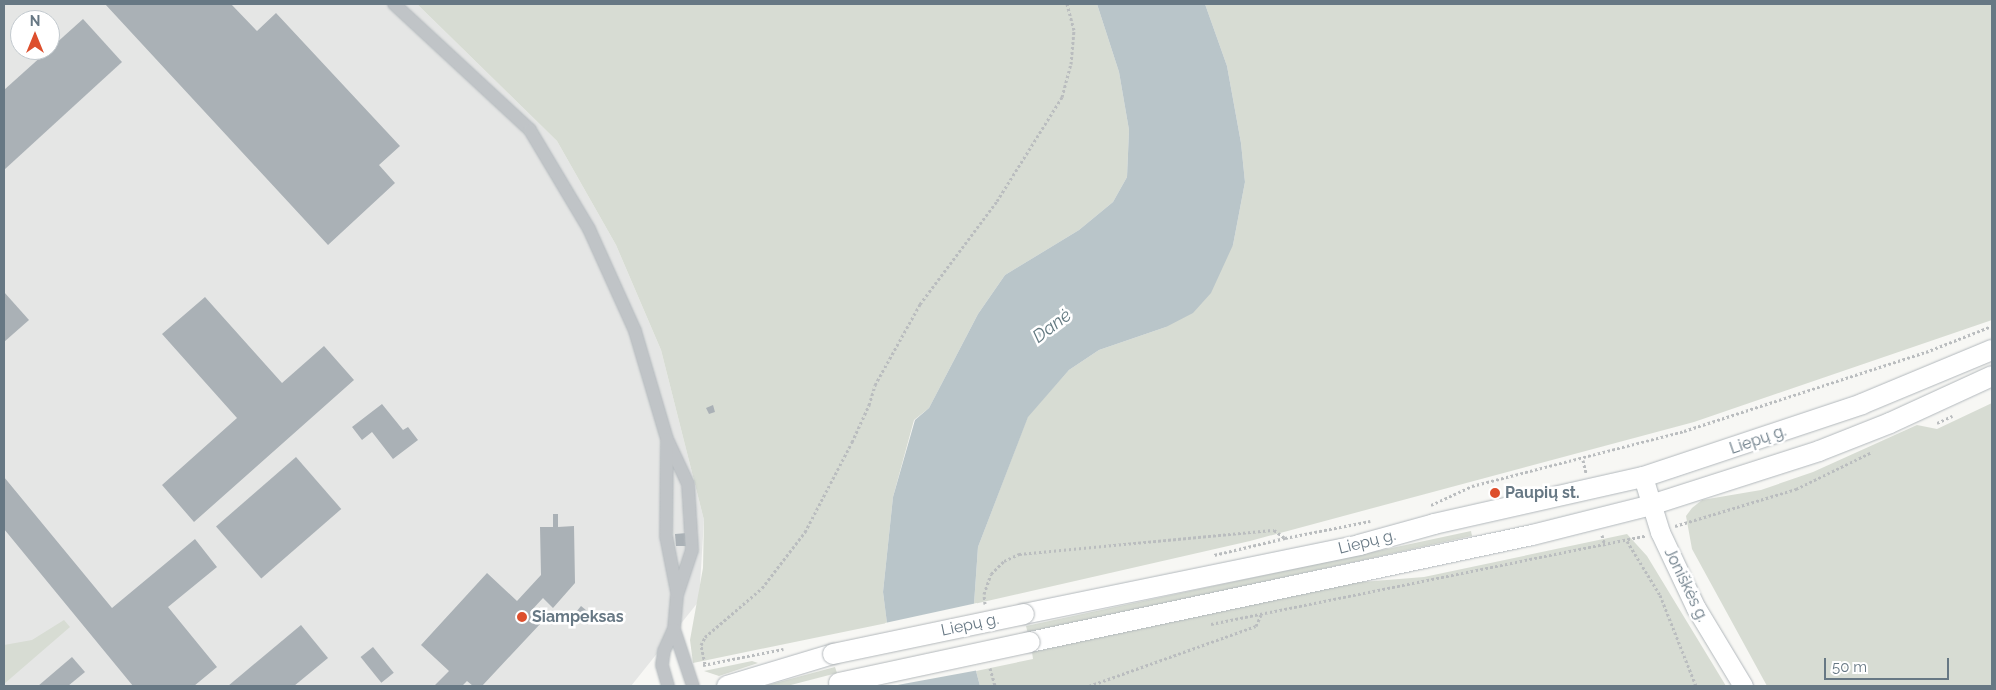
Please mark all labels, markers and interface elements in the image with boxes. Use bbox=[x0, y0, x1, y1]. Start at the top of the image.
north arrow bbox=[10, 10, 60, 60]
text: N bbox=[30, 13, 40, 29]
water label: Danė bbox=[1028, 304, 1076, 348]
street label: Liepų g. bbox=[1727, 421, 1789, 459]
place label: Paupių st. bbox=[1505, 483, 1579, 503]
marker: Paupių st. bbox=[1489, 487, 1501, 499]
street label: Liepų g. bbox=[1336, 526, 1398, 558]
street label: Joniškės g. bbox=[1660, 545, 1712, 625]
place label: Siampeksas bbox=[532, 607, 624, 627]
street label: Liepų g. bbox=[939, 610, 1001, 640]
marker: Siampeksas bbox=[516, 611, 528, 623]
scale bar bbox=[1826, 648, 1951, 680]
text: 50 m bbox=[1832, 658, 1867, 676]

